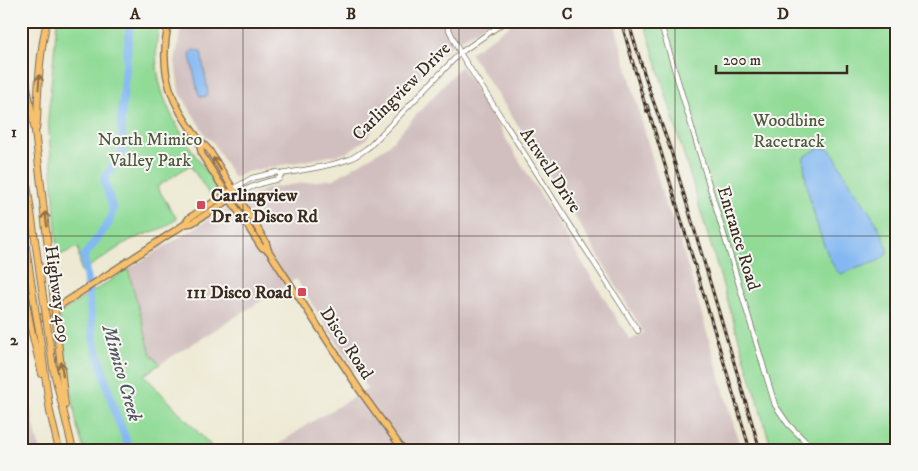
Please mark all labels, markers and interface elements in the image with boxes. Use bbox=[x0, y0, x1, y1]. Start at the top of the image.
text: A bbox=[129, 4, 141, 24]
text: B bbox=[346, 4, 356, 24]
text: C bbox=[562, 4, 572, 24]
text: D bbox=[777, 4, 789, 24]
street label: Carlingview Drive bbox=[348, 38, 456, 146]
scale bar bbox=[716, 42, 847, 74]
text: 200 m bbox=[723, 51, 761, 70]
one-way arrow bbox=[34, 74, 43, 90]
park label: Woodbine Racetrack bbox=[752, 110, 825, 153]
text: 1 bbox=[11, 122, 17, 142]
street label: Attwell Drive bbox=[515, 124, 586, 217]
park label: North Mimico Valley Park bbox=[98, 129, 203, 172]
one-way arrow bbox=[212, 157, 222, 171]
street label: Entrance Road bbox=[712, 184, 764, 293]
place label: Carlingview Dr at Disco Rd bbox=[211, 185, 319, 228]
marker: Carlingview Dr at Disco Rd bbox=[195, 199, 207, 211]
one-way arrow bbox=[41, 211, 51, 227]
street label: Highway 409 bbox=[39, 244, 75, 344]
place label: 111 Disco Road bbox=[187, 282, 293, 304]
marker: 111 Disco Road bbox=[296, 286, 308, 298]
street label: Disco Road bbox=[315, 303, 378, 384]
water label: Mimico Creek bbox=[96, 321, 146, 424]
text: 2 bbox=[10, 330, 19, 350]
one-way arrow bbox=[56, 361, 66, 377]

